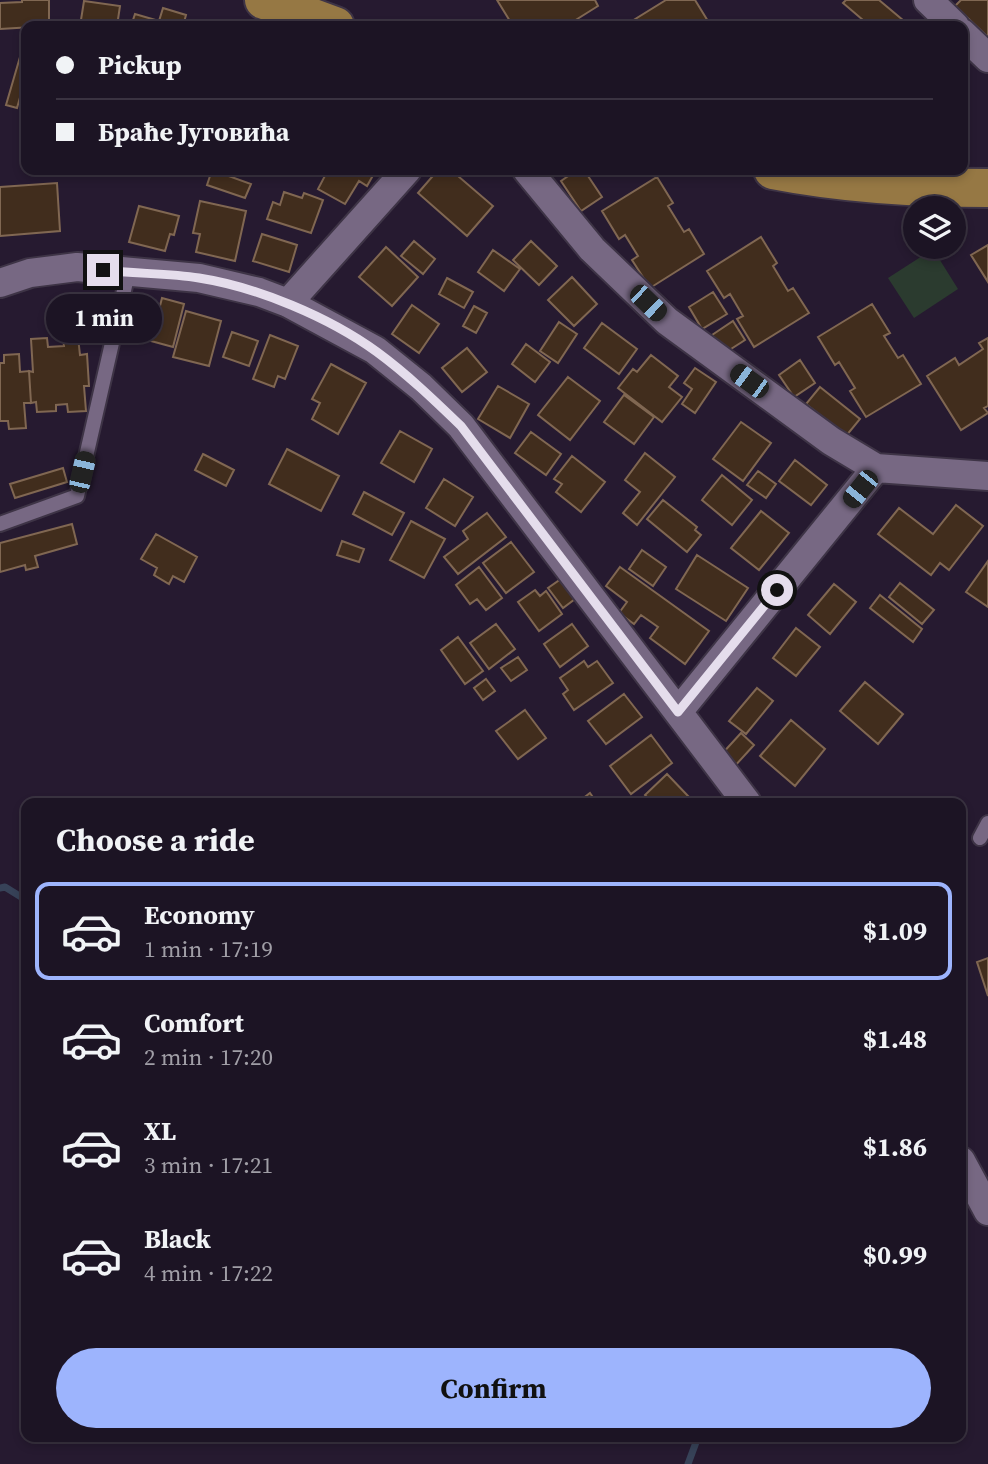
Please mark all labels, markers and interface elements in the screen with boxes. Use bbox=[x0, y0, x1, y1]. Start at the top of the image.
text: Pickup bbox=[98, 47, 182, 83]
text: Браће Југовића bbox=[98, 114, 290, 150]
map controls bbox=[903, 196, 966, 259]
button: layers bbox=[903, 196, 966, 259]
route end bbox=[87, 254, 119, 286]
car bbox=[626, 281, 671, 325]
callout: 1 min bbox=[45, 294, 161, 344]
text: 1 min bbox=[74, 302, 134, 334]
car bbox=[726, 360, 773, 402]
car bbox=[68, 449, 97, 495]
car bbox=[839, 466, 882, 512]
route start bbox=[761, 574, 793, 606]
text: Choose a ride bbox=[56, 818, 255, 862]
text: Economy bbox=[144, 897, 255, 933]
icon: car bbox=[60, 900, 123, 963]
text: $1.09 bbox=[863, 913, 927, 949]
text: 1 min · 17:19 bbox=[144, 933, 273, 965]
text: Comfort bbox=[144, 1005, 244, 1041]
icon: car bbox=[60, 1008, 123, 1071]
text: $1.48 bbox=[863, 1021, 927, 1057]
text: 2 min · 17:20 bbox=[144, 1041, 273, 1073]
text: XL bbox=[144, 1113, 176, 1149]
icon: car bbox=[60, 1116, 123, 1179]
text: $1.86 bbox=[863, 1129, 927, 1165]
text: 3 min · 17:21 bbox=[144, 1149, 273, 1181]
text: Black bbox=[144, 1221, 211, 1257]
icon: car bbox=[60, 1224, 123, 1287]
text: $0.99 bbox=[863, 1237, 927, 1273]
text: 4 min · 17:22 bbox=[144, 1257, 273, 1289]
button: Confirm bbox=[56, 1348, 931, 1428]

